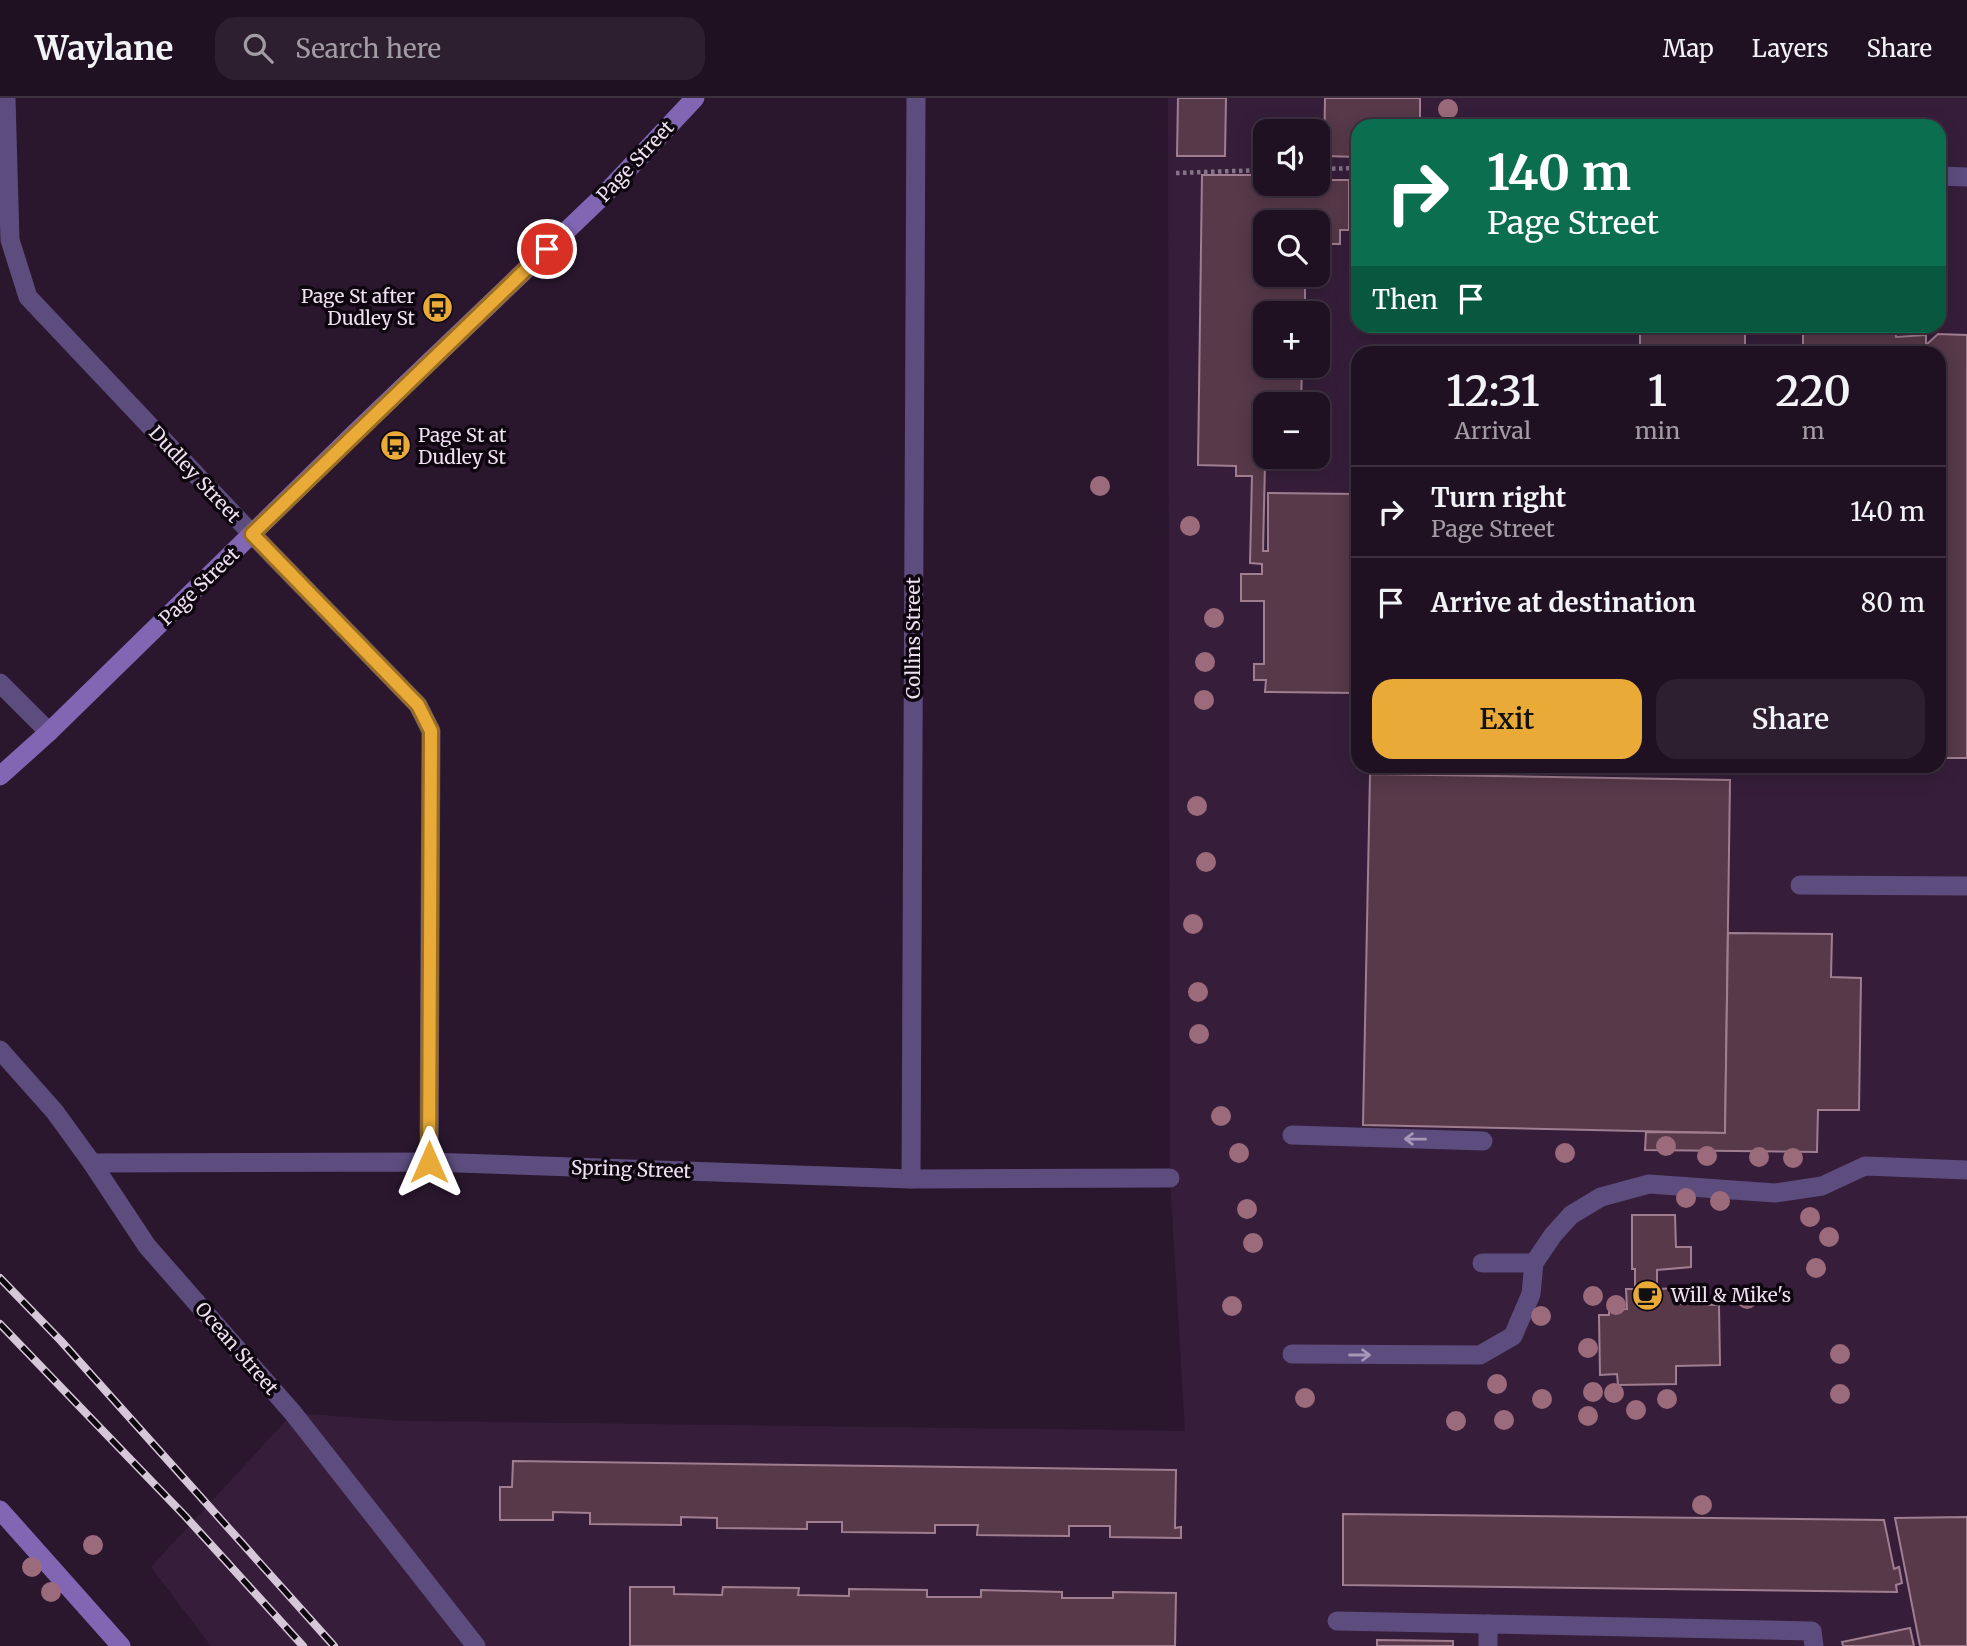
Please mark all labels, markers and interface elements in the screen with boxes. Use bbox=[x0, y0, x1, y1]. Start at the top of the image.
search box bbox=[215, 17, 705, 80]
text: Waylane bbox=[35, 28, 173, 69]
icon: search bbox=[239, 29, 277, 67]
text: Search here bbox=[295, 32, 441, 65]
text: Map bbox=[1663, 33, 1714, 64]
text: Layers bbox=[1752, 33, 1828, 64]
text: Share bbox=[1866, 33, 1932, 64]
street label: Page Street bbox=[591, 115, 679, 207]
map controls bbox=[1253, 119, 1330, 469]
button: sound bbox=[1253, 119, 1330, 196]
text: 140 m bbox=[1487, 142, 1631, 203]
icon: right bbox=[1372, 147, 1463, 238]
text: Page Street bbox=[1487, 203, 1659, 243]
button: search bbox=[1253, 210, 1330, 287]
pin bbox=[517, 219, 577, 279]
icon: arrive bbox=[528, 230, 566, 268]
icon: arrive bbox=[1452, 280, 1490, 318]
text: Then bbox=[1372, 283, 1438, 316]
place label: Page St after Dudley St bbox=[301, 284, 416, 330]
bus stop icon: Page St after Dudley St bbox=[421, 290, 455, 324]
button: + bbox=[1253, 301, 1330, 378]
text: 12:31 bbox=[1446, 365, 1540, 417]
text: 1 bbox=[1648, 365, 1667, 417]
text: 220 bbox=[1775, 365, 1851, 417]
button: − bbox=[1253, 392, 1330, 469]
text: Arrival bbox=[1454, 416, 1531, 445]
text: min bbox=[1635, 416, 1680, 445]
text: m bbox=[1802, 416, 1825, 445]
street label: Dudley Street bbox=[144, 421, 246, 528]
place label: Page St at Dudley St bbox=[418, 423, 507, 469]
bus stop icon: Page St at Dudley St bbox=[378, 429, 412, 463]
text: Turn right bbox=[1431, 481, 1566, 514]
icon: right bbox=[1372, 493, 1410, 531]
text: 140 m bbox=[1850, 495, 1925, 528]
text: Page Street bbox=[1431, 514, 1555, 543]
street label: Page Street bbox=[154, 541, 245, 630]
street label: Collins Street bbox=[901, 577, 925, 699]
icon: arrive bbox=[1372, 584, 1410, 622]
text: Arrive at destination bbox=[1431, 586, 1696, 619]
text: 80 m bbox=[1861, 586, 1925, 619]
button: Exit bbox=[1372, 679, 1642, 759]
button: Share bbox=[1656, 679, 1925, 759]
position arrow bbox=[392, 1125, 466, 1199]
one-way arrow bbox=[1403, 1133, 1426, 1146]
street label: Spring Street bbox=[571, 1155, 692, 1183]
cafe icon: Will & Mike's bbox=[1631, 1278, 1665, 1312]
place label: Will & Mike's bbox=[1670, 1283, 1791, 1307]
street label: Ocean Street bbox=[190, 1297, 284, 1400]
one-way arrow bbox=[1349, 1348, 1372, 1362]

